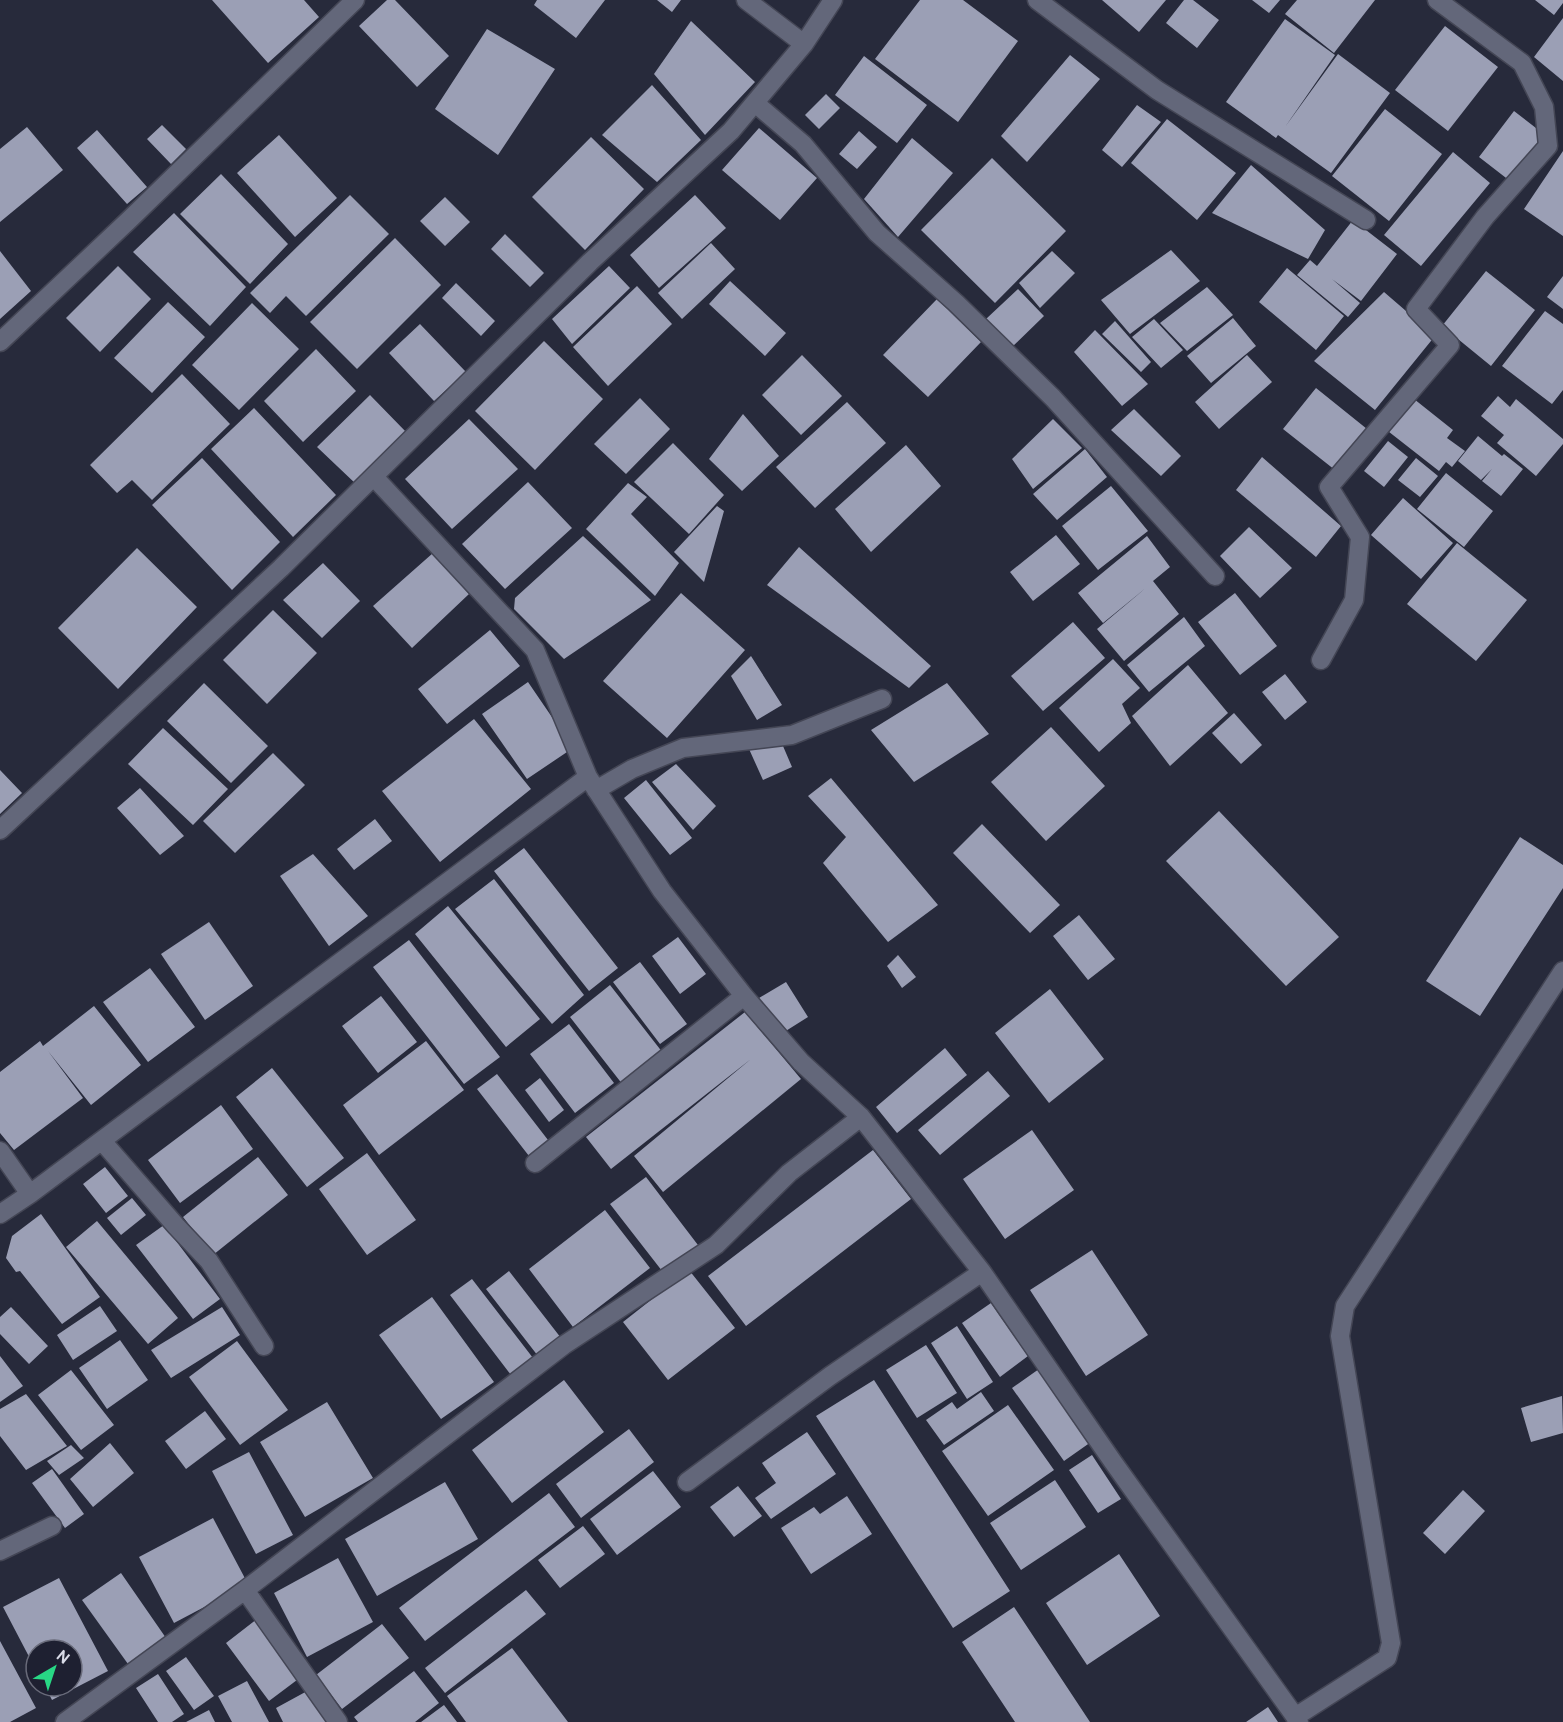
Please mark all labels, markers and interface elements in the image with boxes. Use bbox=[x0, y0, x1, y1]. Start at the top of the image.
north arrow bbox=[24, 1638, 84, 1698]
text: N bbox=[51, 1647, 73, 1669]

